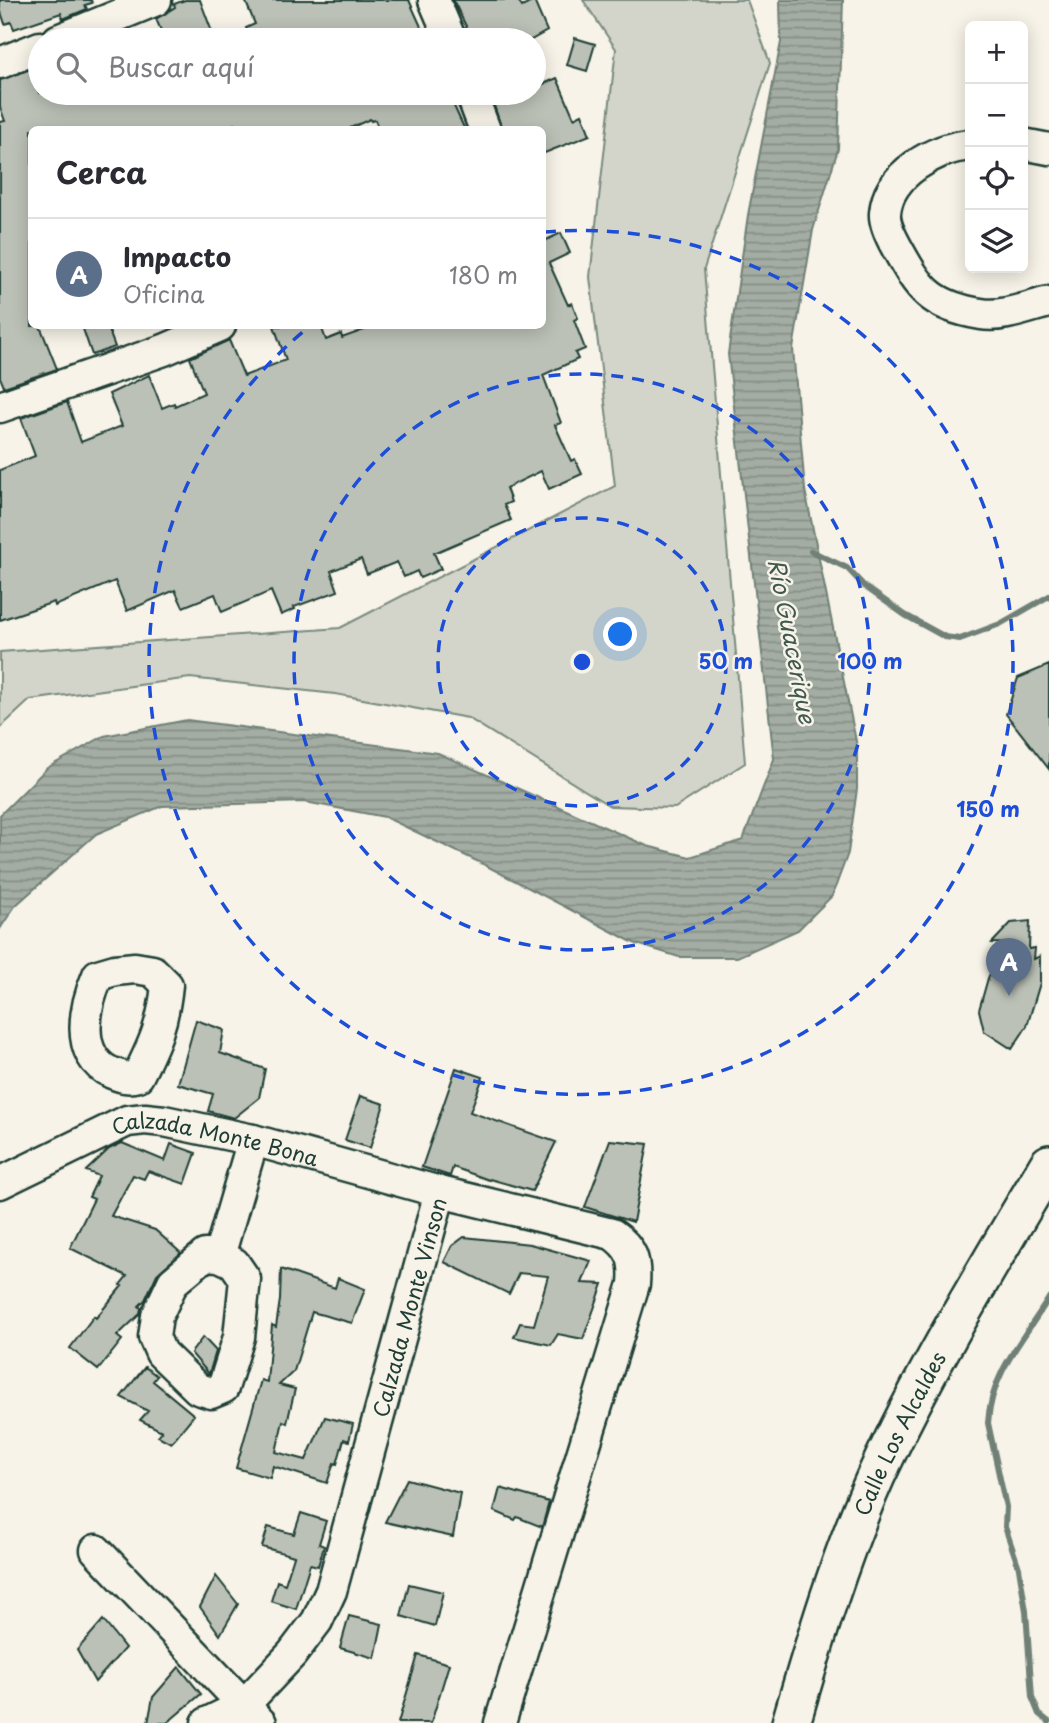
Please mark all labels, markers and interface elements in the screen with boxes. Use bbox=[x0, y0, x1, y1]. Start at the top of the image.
map controls bbox=[965, 21, 1028, 273]
button: + bbox=[965, 21, 1028, 84]
search box bbox=[28, 28, 546, 105]
text: Buscar aquí bbox=[108, 47, 254, 86]
icon: search bbox=[52, 48, 90, 86]
button: − bbox=[965, 84, 1028, 147]
button: locate bbox=[965, 147, 1028, 210]
text: Cerca bbox=[56, 149, 147, 194]
button: layers bbox=[965, 210, 1028, 273]
text: Impacto bbox=[123, 237, 231, 276]
text: A bbox=[70, 257, 88, 292]
text: 180 m bbox=[449, 257, 518, 292]
text: Oficina bbox=[123, 276, 205, 311]
water label: Río Guacerique bbox=[760, 555, 826, 727]
your location bbox=[603, 617, 637, 651]
text: 50 m bbox=[699, 644, 753, 676]
text: 100 m bbox=[837, 644, 903, 676]
centre of rings bbox=[570, 650, 594, 674]
text: 150 m bbox=[956, 792, 1020, 824]
pin: A bbox=[986, 938, 1032, 996]
street label: Calzada Monte Bona bbox=[105, 1103, 322, 1173]
street label: Calzada Monte Vinson bbox=[363, 1194, 454, 1421]
street label: Calle Los Alcaldes bbox=[845, 1345, 953, 1520]

